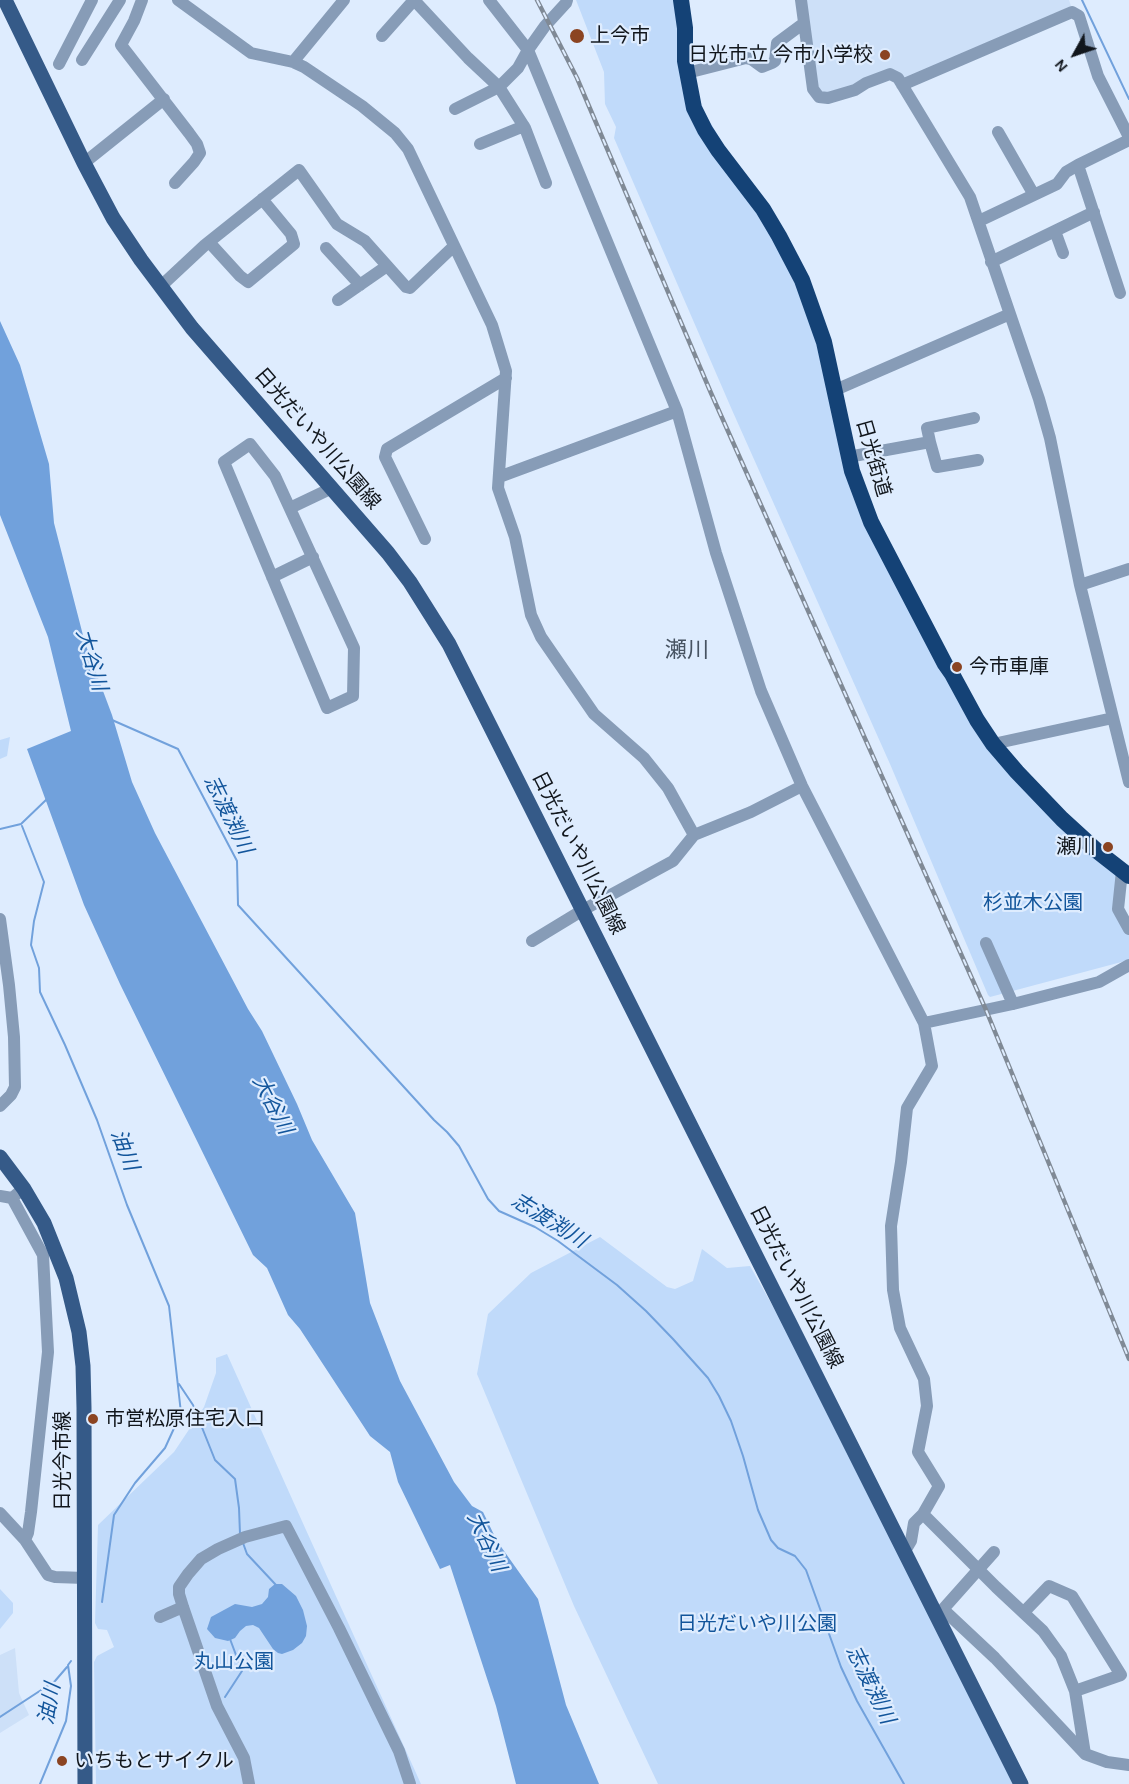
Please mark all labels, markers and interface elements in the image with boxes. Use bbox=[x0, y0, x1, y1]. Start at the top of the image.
place label: 上今市 bbox=[590, 24, 650, 48]
north arrow bbox=[1045, 24, 1105, 84]
marker: 上今市 bbox=[568, 27, 586, 45]
place label: 日光市立 今市小学校 bbox=[688, 43, 873, 67]
marker: 日光市立 今市小学校 bbox=[878, 48, 892, 62]
text: N bbox=[1050, 55, 1072, 76]
street label: 日光だいや川公園線 bbox=[249, 363, 385, 515]
street label: 日光街道 bbox=[850, 416, 896, 500]
water label: 大谷川 bbox=[70, 626, 112, 694]
district label: 瀬川 bbox=[665, 638, 709, 664]
place label: 今市車庫 bbox=[969, 655, 1049, 679]
marker: 今市車庫 bbox=[950, 660, 964, 674]
street label: 日光だいや川公園線 bbox=[526, 767, 630, 939]
water label: 志渡渕川 bbox=[198, 772, 258, 858]
place label: 瀬川 bbox=[1056, 835, 1096, 859]
marker: 瀬川 bbox=[1101, 840, 1115, 854]
park label: 杉並木公園 bbox=[983, 891, 1083, 915]
water label: 大谷川 bbox=[246, 1071, 298, 1139]
water label: 油川 bbox=[105, 1126, 143, 1174]
water label: 志渡渕川 bbox=[507, 1188, 591, 1254]
street label: 日光だいや川公園線 bbox=[744, 1201, 848, 1373]
place label: 市営松原住宅入口 bbox=[105, 1407, 265, 1431]
street label: 日光今市線 bbox=[51, 1411, 75, 1511]
marker: 市営松原住宅入口 bbox=[86, 1412, 100, 1426]
water label: 大谷川 bbox=[461, 1508, 511, 1576]
park label: 日光だいや川公園 bbox=[677, 1612, 837, 1636]
water label: 志渡渕川 bbox=[840, 1642, 900, 1728]
park label: 丸山公園 bbox=[194, 1650, 274, 1674]
water label: 油川 bbox=[34, 1681, 66, 1727]
place label: いちもとサイクル bbox=[74, 1749, 234, 1773]
marker: いちもとサイクル bbox=[55, 1754, 69, 1768]

